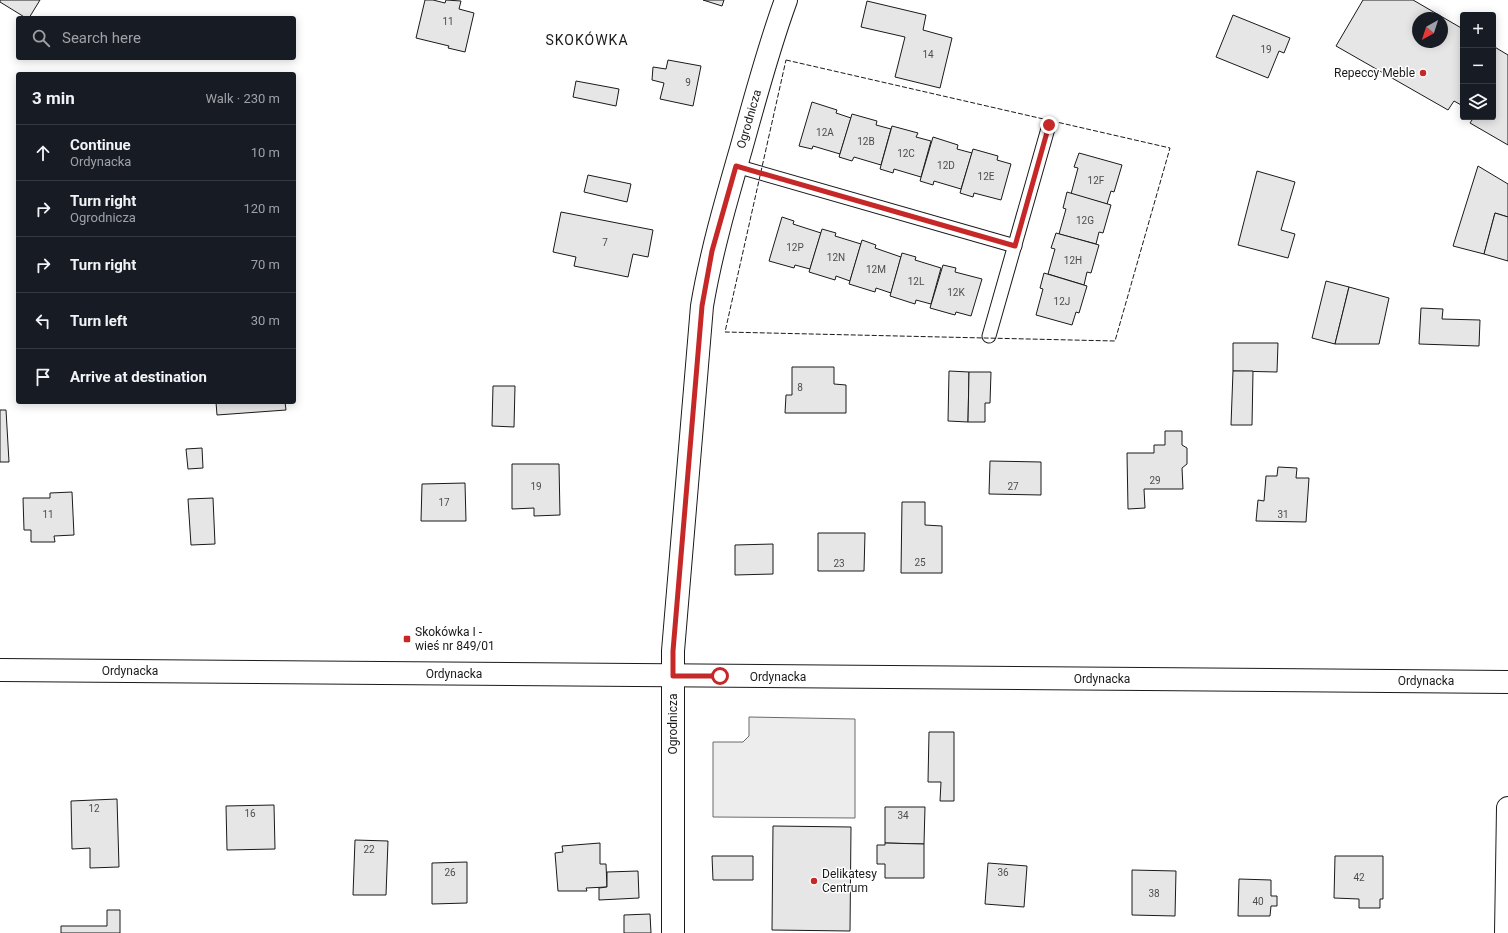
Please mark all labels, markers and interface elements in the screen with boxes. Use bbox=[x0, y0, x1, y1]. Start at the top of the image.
north arrow bbox=[1412, 12, 1448, 48]
map controls bbox=[1460, 12, 1496, 120]
button: + bbox=[1460, 12, 1496, 48]
search box bbox=[16, 16, 296, 60]
house number: 11 bbox=[442, 16, 454, 27]
icon: search bbox=[30, 27, 52, 49]
text: Search here bbox=[62, 29, 141, 47]
district label: SKOKÓWKA bbox=[545, 31, 629, 48]
house number: 19 bbox=[1260, 44, 1272, 55]
button: − bbox=[1460, 48, 1496, 84]
house number: 14 bbox=[922, 49, 934, 60]
place label: Repeccy Meble bbox=[1334, 66, 1415, 80]
marker: Repeccy Meble bbox=[1418, 68, 1428, 78]
house number: 9 bbox=[685, 77, 691, 88]
button: layers bbox=[1460, 84, 1496, 120]
text: 3 min bbox=[32, 88, 75, 108]
street label: Ogrodnicza bbox=[734, 88, 764, 150]
text: Walk · 230 m bbox=[205, 91, 280, 106]
route end bbox=[1040, 116, 1058, 134]
house number: 12A bbox=[816, 127, 834, 138]
text: Continue bbox=[70, 136, 131, 154]
house number: 12B bbox=[857, 136, 875, 147]
icon: ahead bbox=[32, 142, 54, 164]
text: 10 m bbox=[251, 145, 280, 160]
house number: 12C bbox=[897, 148, 915, 159]
text: Ordynacka bbox=[70, 154, 131, 169]
house number: 12D bbox=[937, 160, 955, 171]
house number: 12E bbox=[978, 171, 995, 182]
house number: 12F bbox=[1088, 175, 1105, 186]
text: Turn right bbox=[70, 192, 136, 210]
icon: right bbox=[32, 198, 54, 220]
text: 120 m bbox=[243, 201, 280, 216]
text: Ogrodnicza bbox=[70, 210, 136, 225]
house number: 12G bbox=[1076, 215, 1094, 226]
house number: 7 bbox=[602, 237, 608, 248]
house number: 12P bbox=[786, 242, 804, 253]
house number: 12N bbox=[827, 252, 845, 263]
icon: right bbox=[32, 254, 54, 276]
house number: 12H bbox=[1064, 255, 1082, 266]
text: Turn right bbox=[70, 256, 136, 274]
text: 70 m bbox=[251, 257, 280, 272]
house number: 12M bbox=[866, 264, 886, 275]
house number: 12L bbox=[908, 276, 925, 287]
house number: 12K bbox=[947, 287, 965, 298]
house number: 12J bbox=[1054, 296, 1070, 307]
icon: left bbox=[32, 310, 54, 332]
text: Turn left bbox=[70, 312, 127, 330]
text: 30 m bbox=[251, 313, 280, 328]
icon: arrive bbox=[32, 366, 54, 388]
text: Arrive at destination bbox=[70, 368, 207, 386]
house number: 8 bbox=[797, 382, 803, 393]
house number: 29 bbox=[1149, 475, 1161, 486]
house number: 19 bbox=[530, 481, 542, 492]
house number: 27 bbox=[1007, 481, 1019, 492]
house number: 17 bbox=[438, 497, 450, 508]
house number: 11 bbox=[42, 509, 54, 520]
house number: 31 bbox=[1277, 509, 1289, 520]
house number: 25 bbox=[914, 557, 926, 568]
house number: 23 bbox=[833, 558, 845, 569]
place label: Skokówka I - wieś nr 849/01 bbox=[415, 625, 495, 653]
marker: Skokówka I - wieś nr 849/01 bbox=[402, 634, 412, 644]
street label: Ordynacka bbox=[102, 664, 158, 678]
street label: Ordynacka bbox=[426, 667, 482, 681]
route start bbox=[711, 667, 729, 685]
street label: Ordynacka bbox=[750, 670, 806, 684]
street label: Ordynacka bbox=[1074, 672, 1130, 686]
street label: Ordynacka bbox=[1398, 674, 1454, 688]
street label: Ogrodnicza bbox=[666, 694, 680, 754]
house number: 12 bbox=[88, 803, 100, 814]
house number: 16 bbox=[244, 808, 256, 819]
house number: 34 bbox=[897, 810, 909, 821]
house number: 22 bbox=[363, 844, 375, 855]
house number: 26 bbox=[444, 867, 456, 878]
place label: Delikatesy Centrum bbox=[822, 867, 877, 895]
house number: 36 bbox=[997, 867, 1009, 878]
house number: 42 bbox=[1353, 872, 1365, 883]
marker: Delikatesy Centrum bbox=[809, 876, 819, 886]
house number: 38 bbox=[1148, 888, 1160, 899]
house number: 40 bbox=[1252, 896, 1264, 907]

